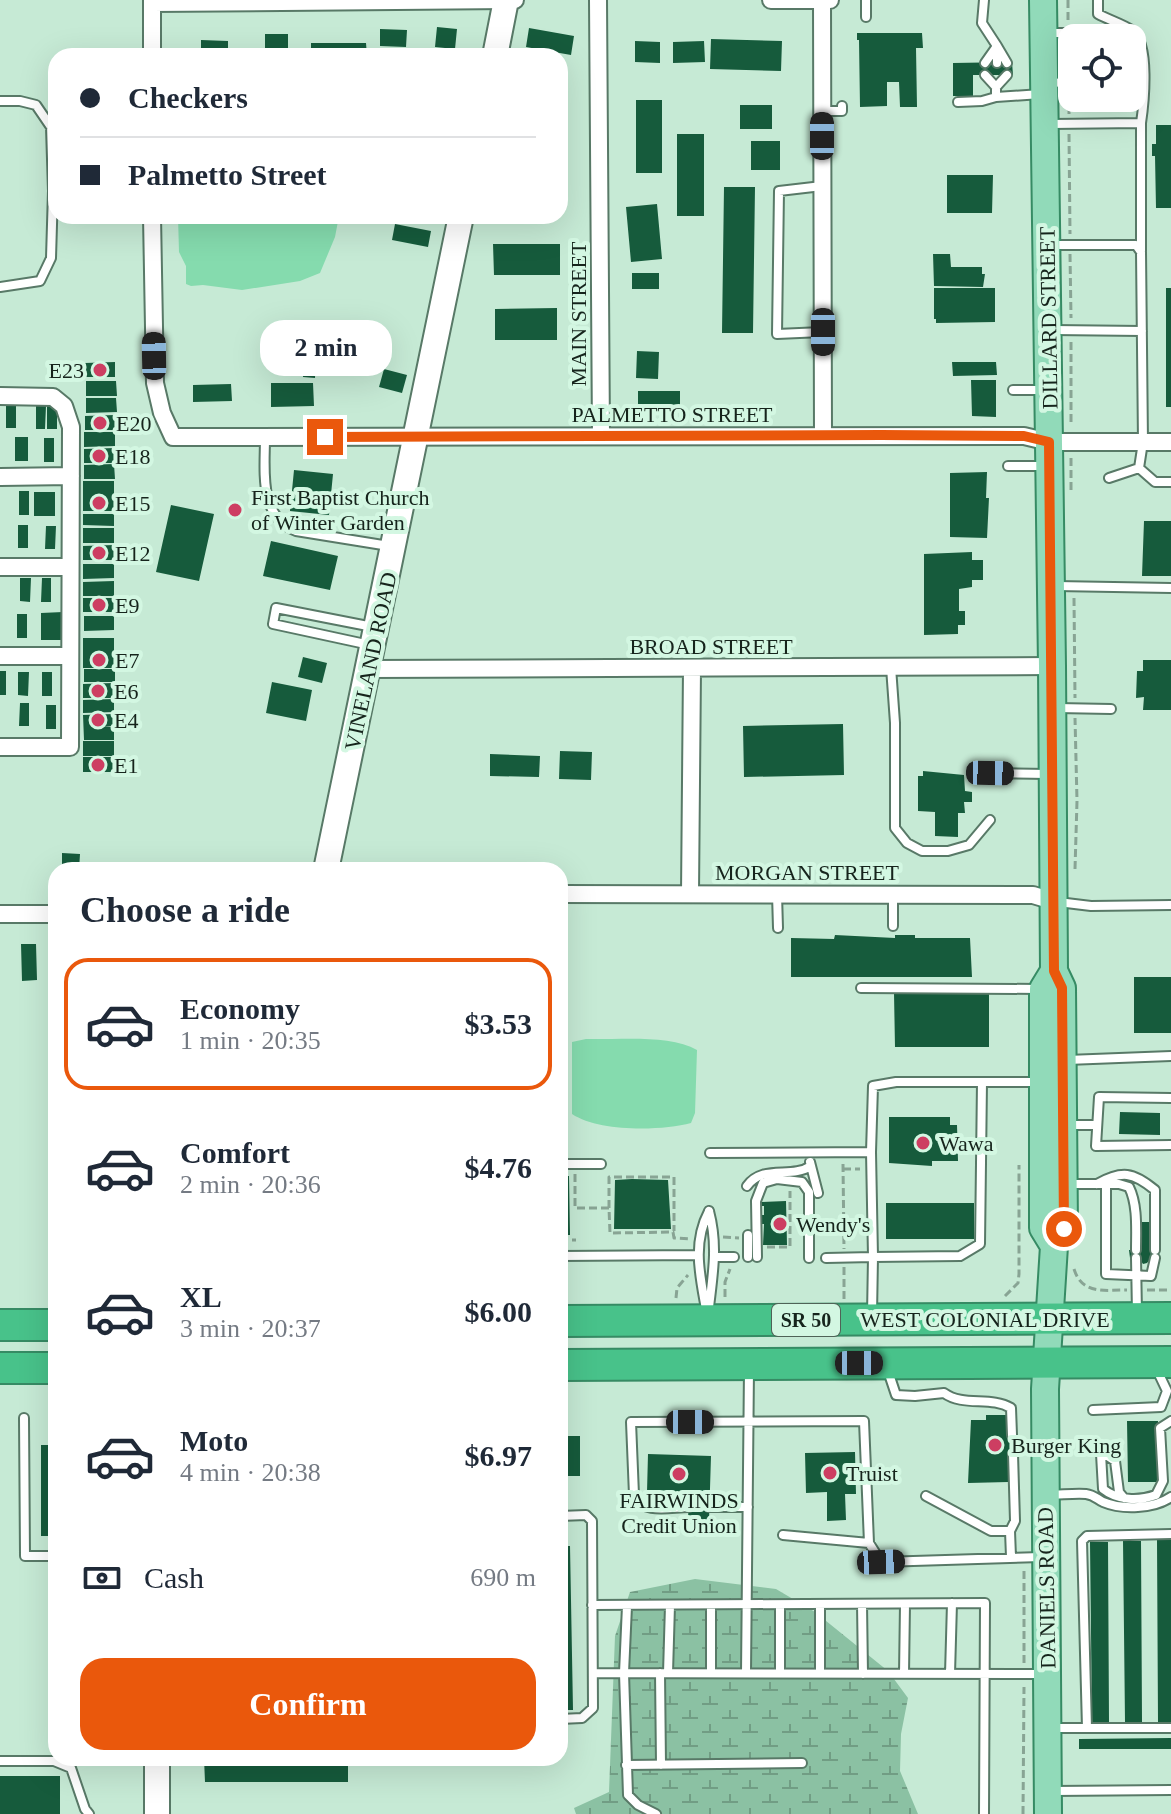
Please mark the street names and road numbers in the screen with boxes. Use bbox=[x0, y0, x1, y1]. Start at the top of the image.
street label: DILLARD STREET bbox=[1034, 226, 1063, 410]
street label: MAIN STREET bbox=[566, 241, 591, 386]
street label: PALMETTO STREET bbox=[571, 402, 773, 427]
street label: VINELAND ROAD bbox=[339, 570, 402, 752]
street label: BROAD STREET bbox=[629, 634, 793, 659]
street label: MORGAN STREET bbox=[715, 860, 900, 885]
road number: SR 50 bbox=[772, 1304, 840, 1336]
street label: WEST COLONIAL DRIVE bbox=[860, 1307, 1110, 1332]
street label: DANIELS ROAD bbox=[1033, 1507, 1060, 1669]

